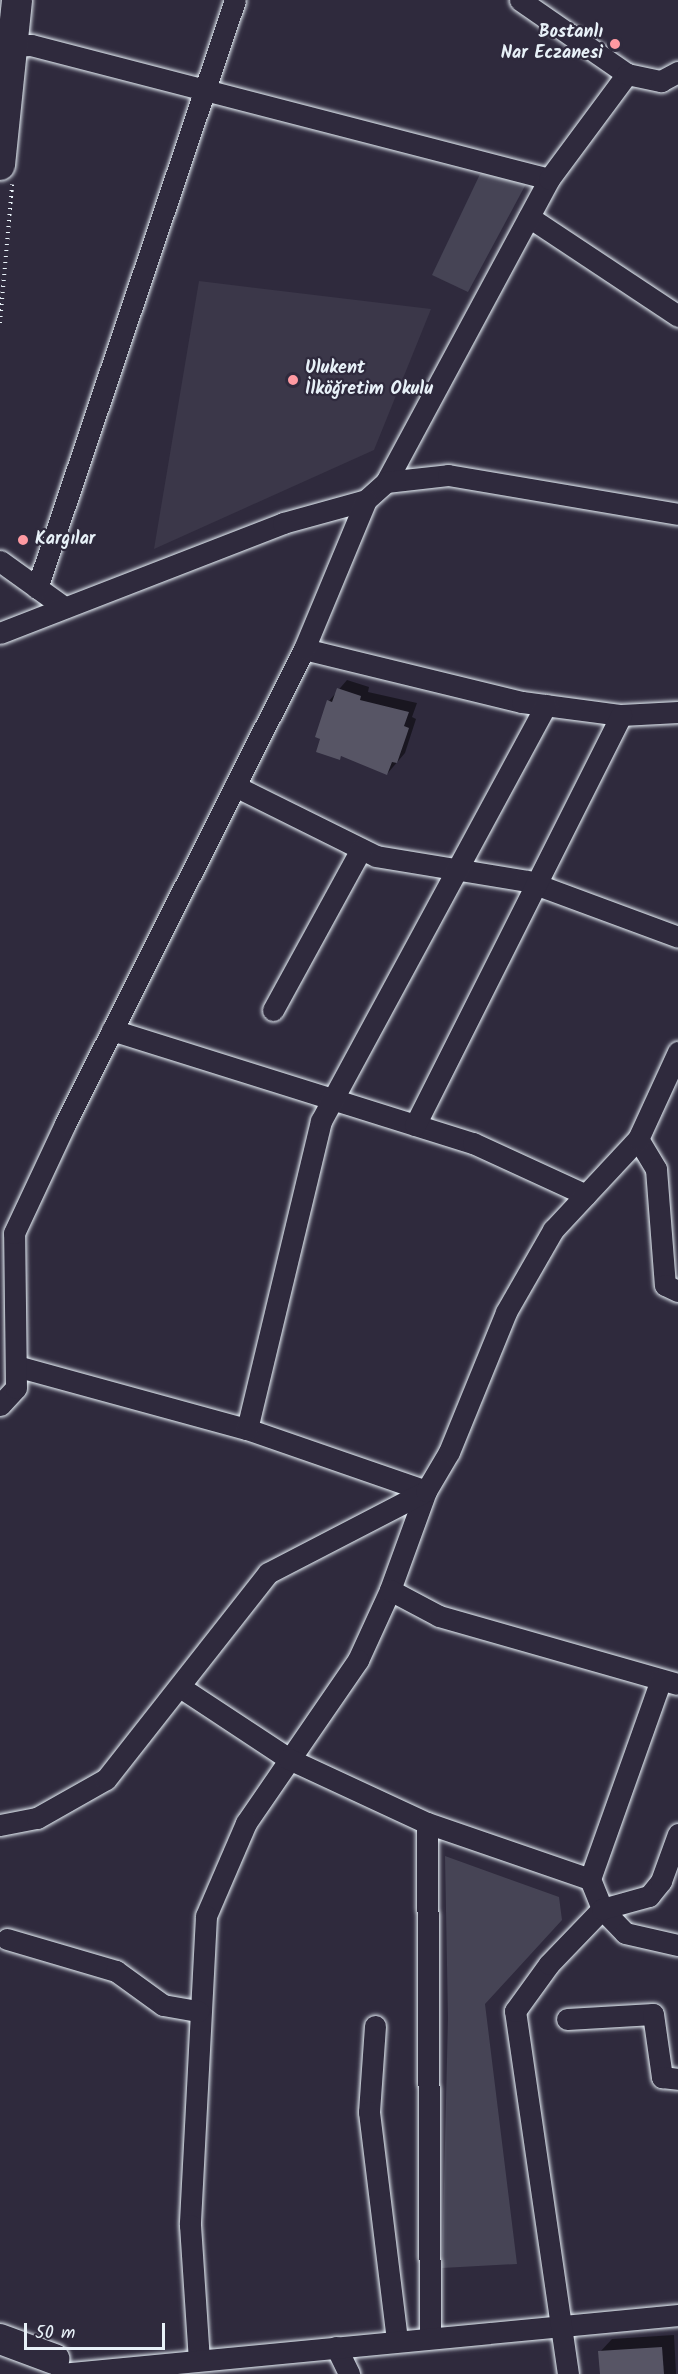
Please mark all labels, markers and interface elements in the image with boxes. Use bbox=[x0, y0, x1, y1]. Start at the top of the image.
place label: Bostanlı Nar Eczanesi bbox=[501, 23, 603, 66]
marker: Bostanlı Nar Eczanesi bbox=[608, 37, 622, 51]
place label: Ulukent İlköğretim Okulu bbox=[305, 359, 433, 401]
marker: Ulukent İlköğretim Okulu bbox=[286, 373, 300, 387]
place label: Kargılar bbox=[35, 529, 95, 551]
marker: Kargılar bbox=[16, 533, 30, 547]
scale bar bbox=[27, 2311, 168, 2349]
text: 50 m bbox=[35, 2319, 75, 2348]

